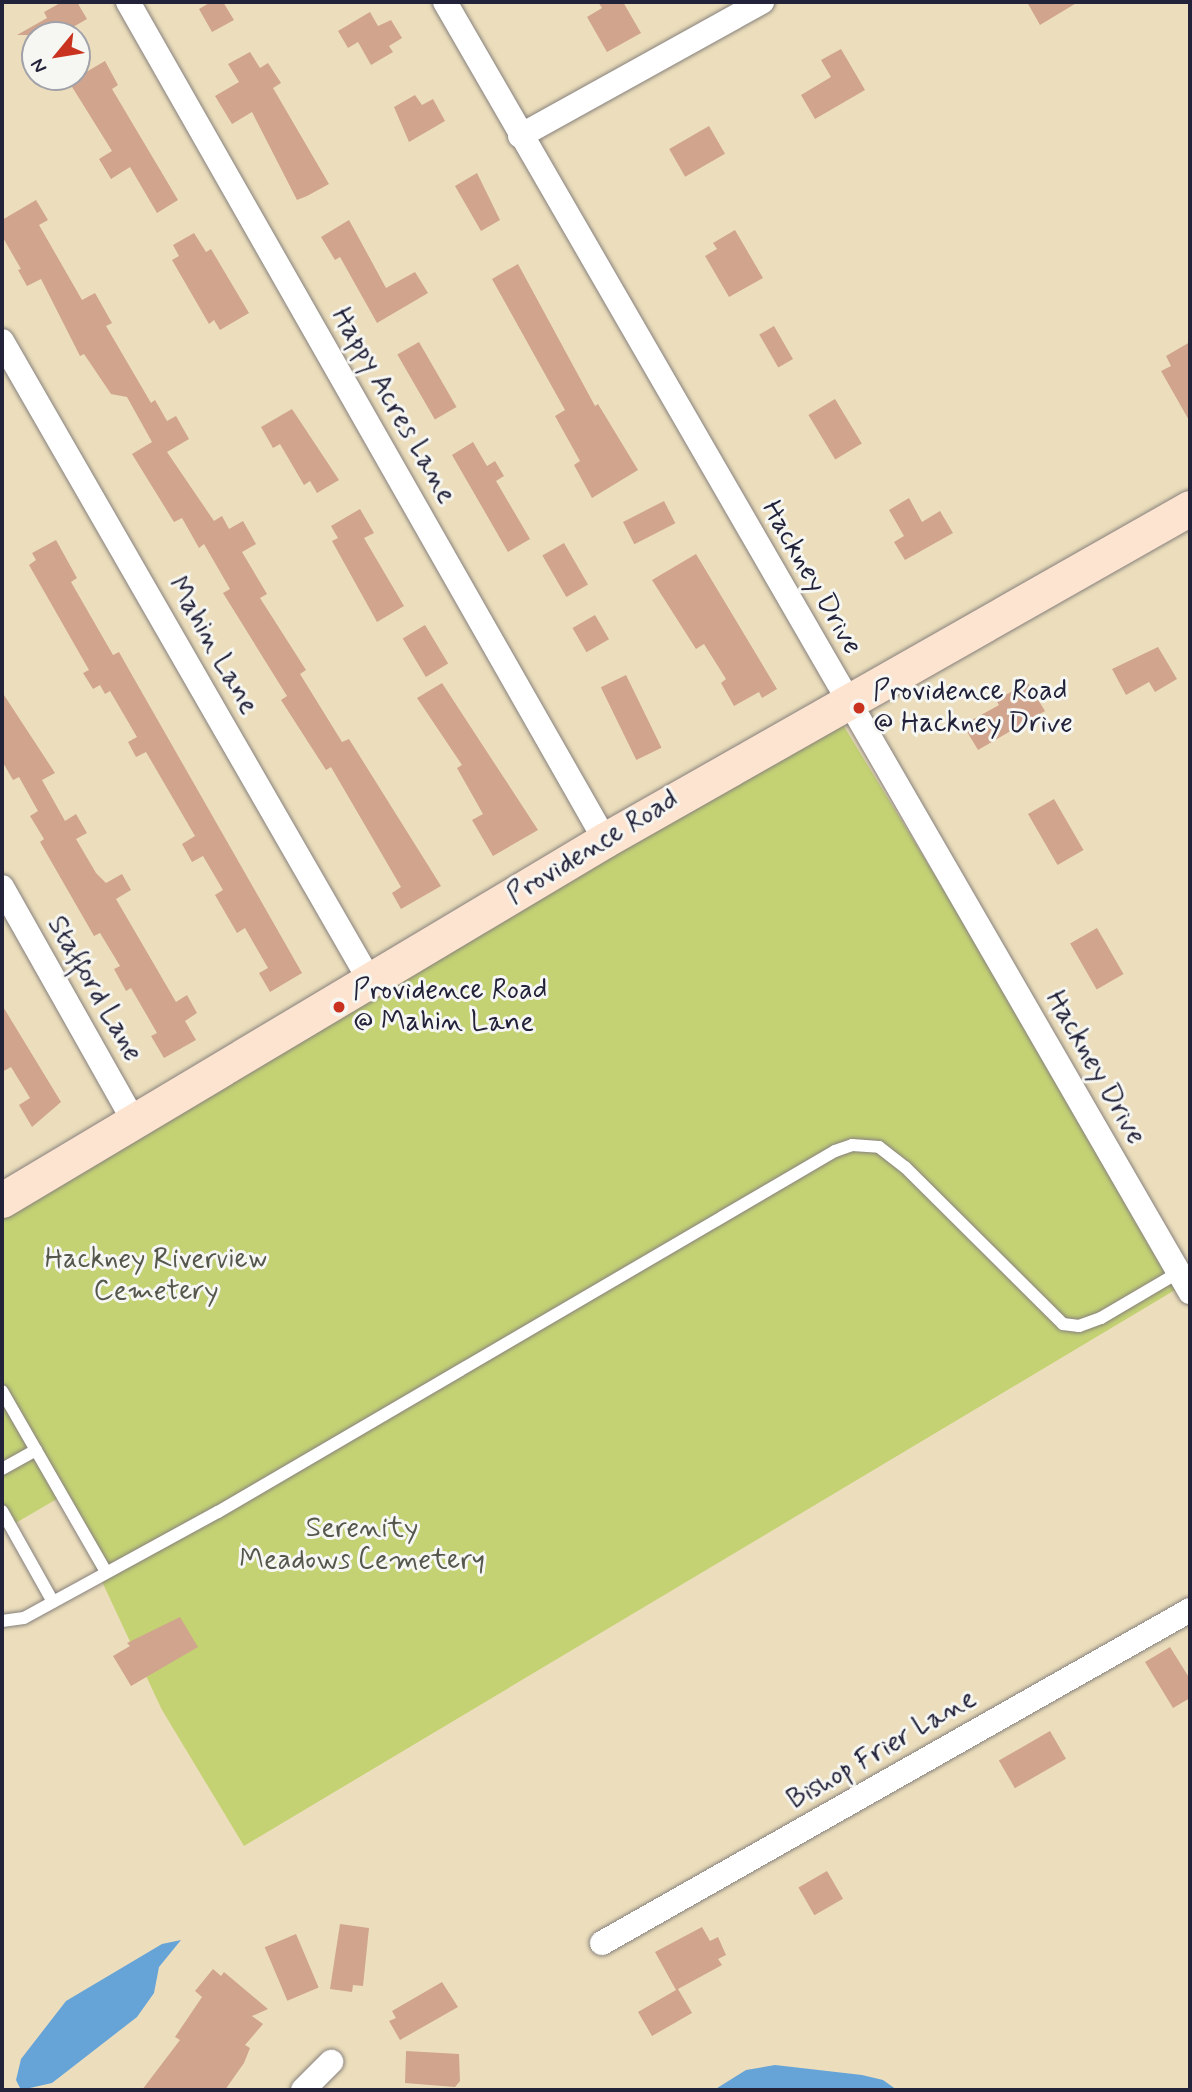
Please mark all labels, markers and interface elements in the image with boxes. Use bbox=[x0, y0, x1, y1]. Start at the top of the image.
north arrow bbox=[21, 21, 91, 91]
text: N bbox=[25, 54, 53, 77]
street label: Happy Acres Lane bbox=[326, 307, 460, 505]
street label: Hackney Drive bbox=[754, 496, 868, 660]
street label: Mahin Lane bbox=[160, 573, 264, 719]
place label: Providence Road @ Hackney Drive bbox=[873, 675, 1071, 741]
marker: Providence Road @ Hackney Drive bbox=[851, 700, 867, 716]
street label: Providence Road bbox=[501, 784, 685, 912]
street label: Stafford Lane bbox=[38, 909, 150, 1069]
place label: Providence Road @ Mahin Lane bbox=[353, 974, 547, 1040]
street label: Hackney Drive bbox=[1038, 986, 1152, 1150]
marker: Providence Road @ Mahin Lane bbox=[331, 999, 347, 1015]
park label: Hackney Riverview Cemetery bbox=[45, 1243, 267, 1309]
park label: Serenity Meadows Cemetery bbox=[240, 1512, 484, 1578]
street label: Bishop Frier Lane bbox=[785, 1684, 979, 1816]

